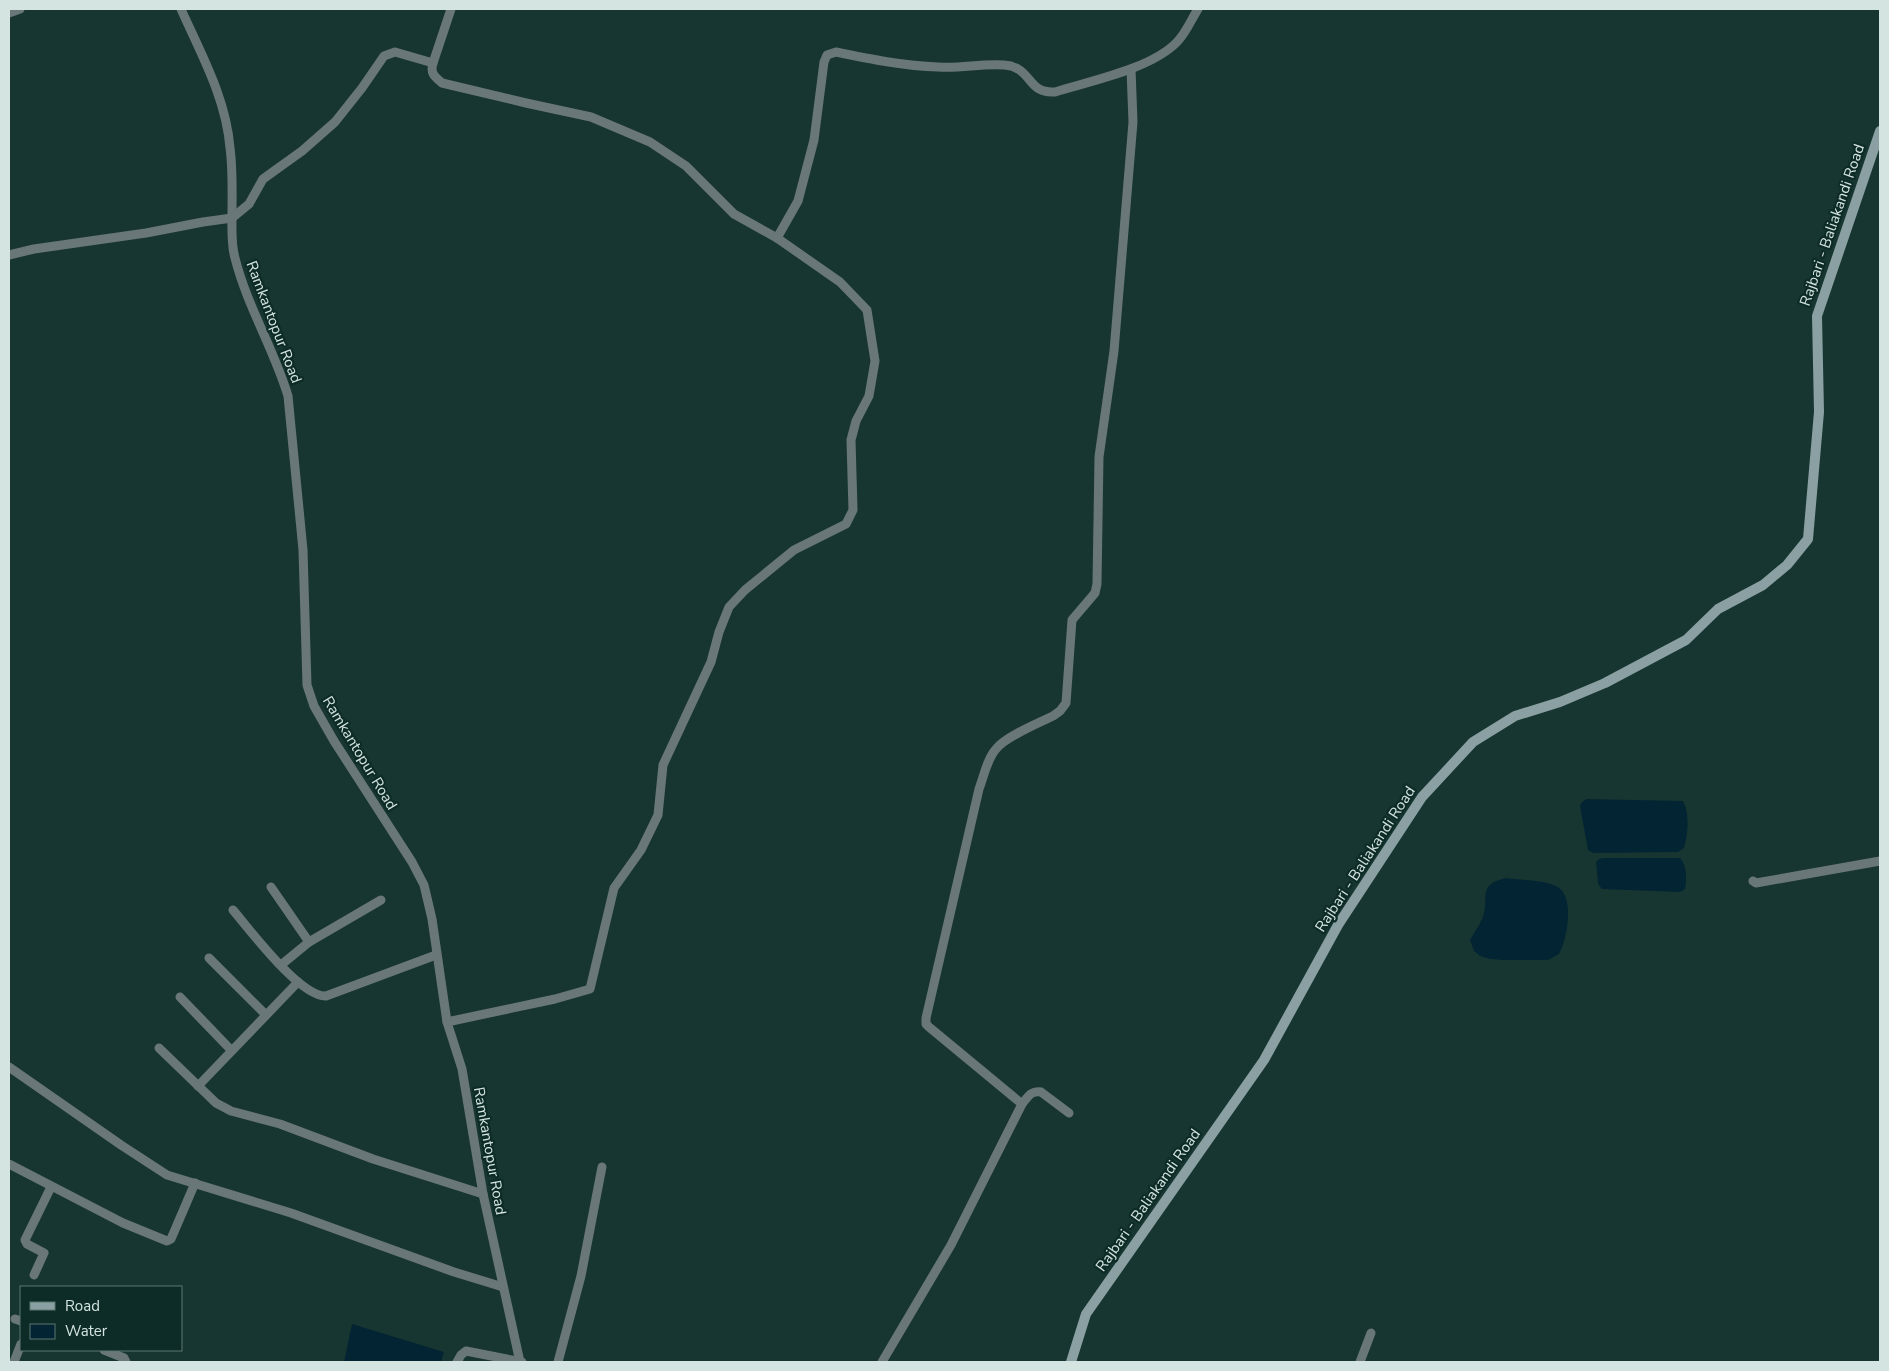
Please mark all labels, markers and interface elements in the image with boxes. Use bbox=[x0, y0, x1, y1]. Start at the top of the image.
street label: Rajbari - Baliakandi Road bbox=[1795, 141, 1869, 309]
street label: Ramkantopur Road bbox=[241, 258, 307, 386]
street label: Ramkantopur Road bbox=[318, 692, 402, 814]
street label: Rajbari - Baliakandi Road bbox=[1310, 782, 1420, 936]
street label: Ramkantopur Road bbox=[469, 1085, 511, 1217]
street label: Rajbari - Baliakandi Road bbox=[1091, 1125, 1205, 1275]
legend bbox=[20, 1286, 182, 1351]
text: Road bbox=[65, 1296, 100, 1316]
text: Water bbox=[65, 1321, 108, 1341]

